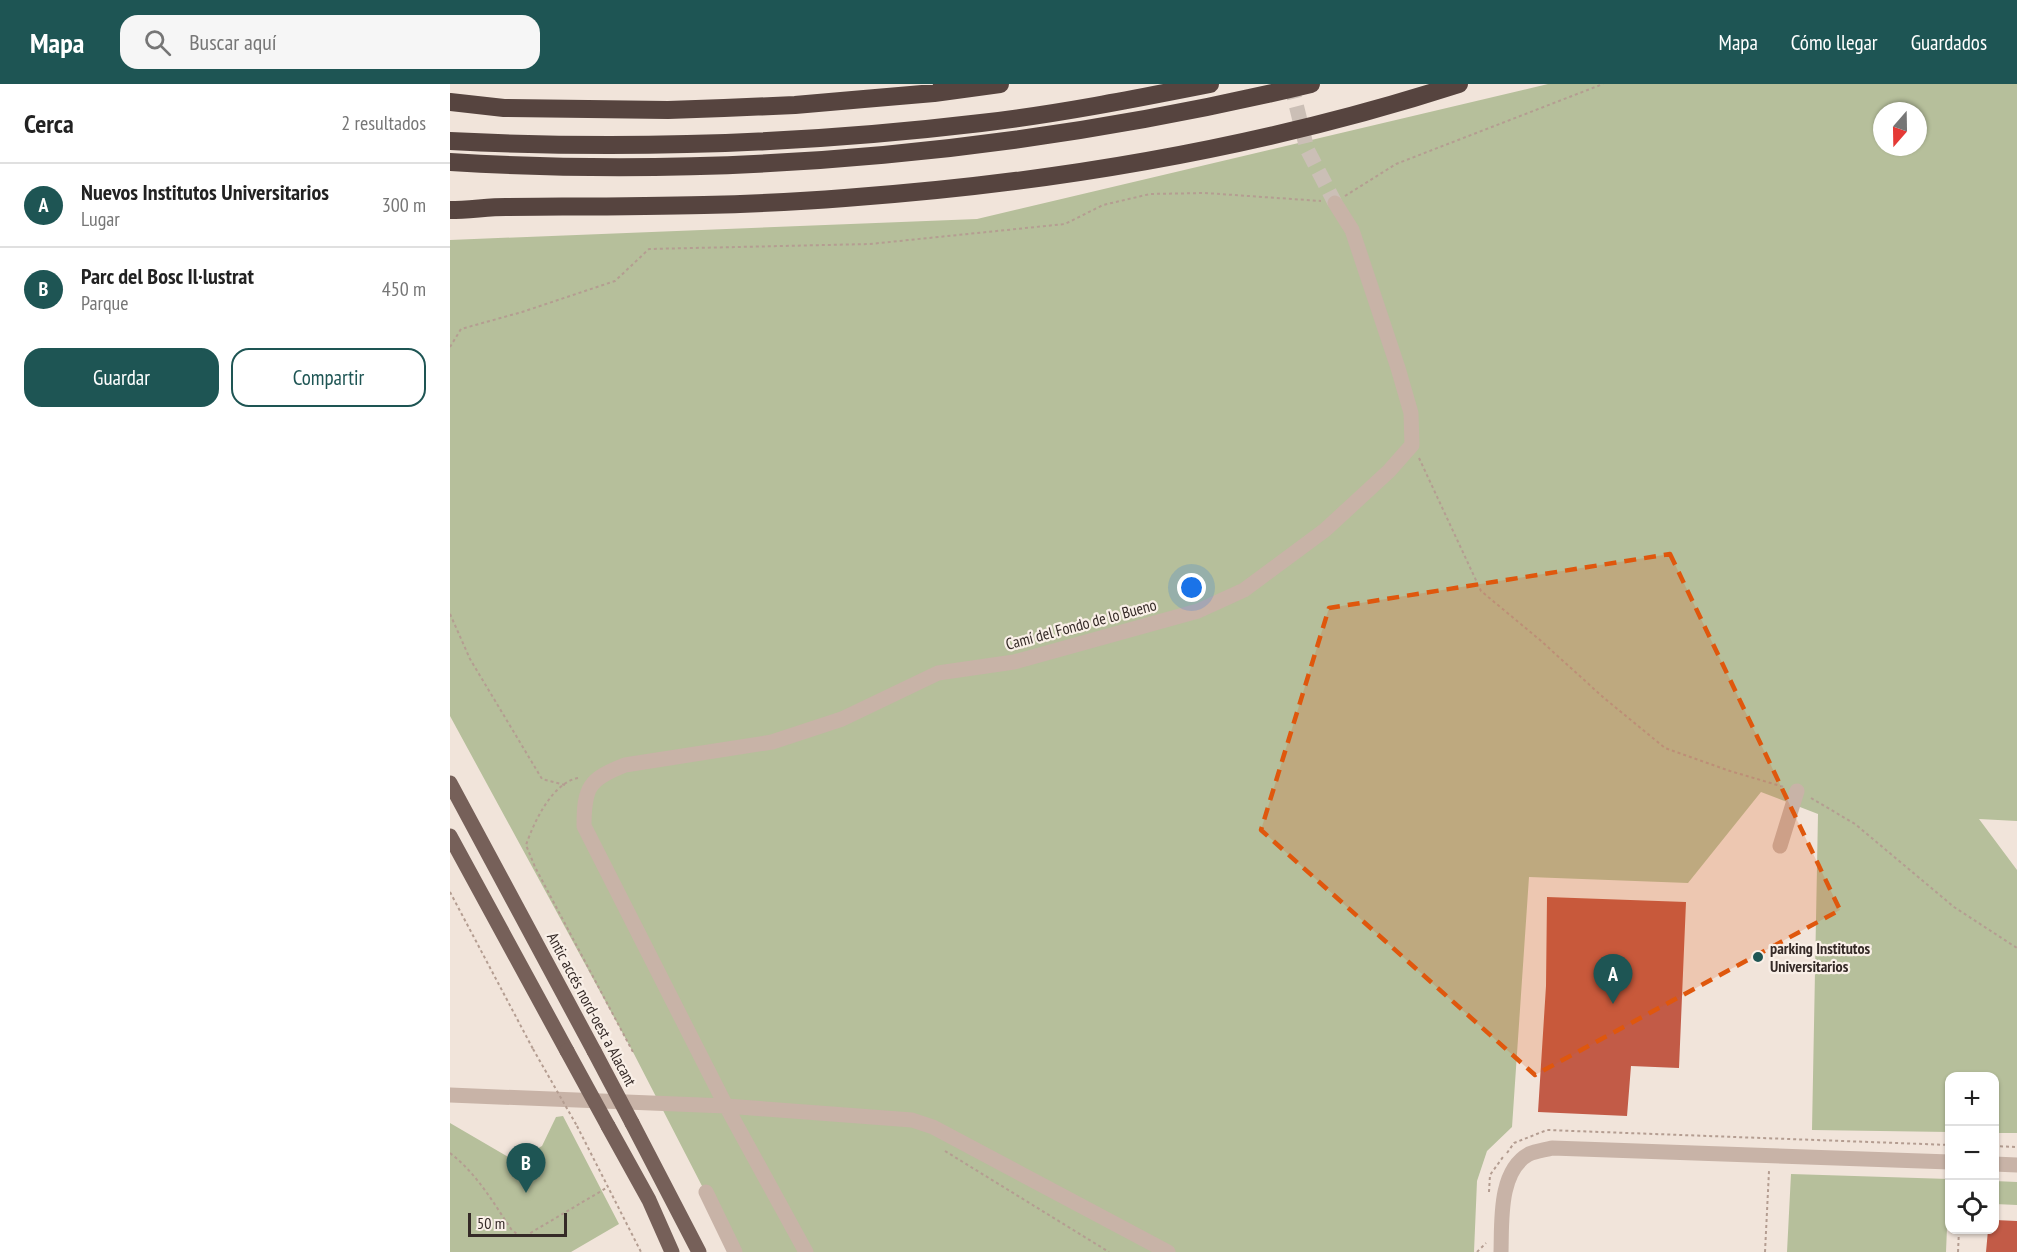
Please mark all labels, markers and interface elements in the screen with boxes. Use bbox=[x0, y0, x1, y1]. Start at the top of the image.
search box bbox=[120, 15, 540, 69]
text: Mapa bbox=[30, 24, 84, 61]
icon: search bbox=[141, 26, 174, 59]
text: Buscar aquí bbox=[189, 28, 277, 56]
text: Mapa bbox=[1719, 29, 1758, 56]
text: Cómo llegar bbox=[1791, 29, 1878, 56]
text: Guardados bbox=[1911, 29, 1987, 56]
north arrow bbox=[1873, 102, 1927, 156]
text: Cerca bbox=[24, 107, 74, 140]
text: 2 resultados bbox=[341, 110, 426, 136]
text: Nuevos Institutos Universitarios bbox=[81, 178, 329, 206]
text: A bbox=[38, 192, 49, 218]
text: 300 m bbox=[382, 192, 426, 218]
text: Lugar bbox=[81, 206, 120, 232]
text: Parc del Bosc Il·lustrat bbox=[81, 262, 254, 290]
text: B bbox=[39, 276, 48, 302]
text: 450 m bbox=[382, 276, 426, 302]
text: Parque bbox=[81, 290, 129, 316]
button: Guardar bbox=[24, 348, 219, 407]
button: Compartir bbox=[231, 348, 426, 407]
your location bbox=[1177, 573, 1206, 602]
street label: Camí del Fondo de lo Bueno bbox=[1003, 594, 1159, 654]
street label: Antic accés nord-oest a Alacant bbox=[543, 929, 641, 1090]
place label: parking Institutos Universitarios bbox=[1770, 938, 1871, 976]
marker: parking Institutos Universitarios bbox=[1751, 950, 1765, 964]
pin: A bbox=[1594, 954, 1632, 1004]
map controls bbox=[1945, 1072, 1999, 1234]
button: + bbox=[1945, 1072, 1999, 1126]
button: − bbox=[1945, 1126, 1999, 1180]
pin: B bbox=[506, 1144, 546, 1193]
button: locate bbox=[1945, 1180, 1999, 1234]
scale bar bbox=[468, 1210, 567, 1238]
text: 50 m bbox=[477, 1213, 505, 1233]

